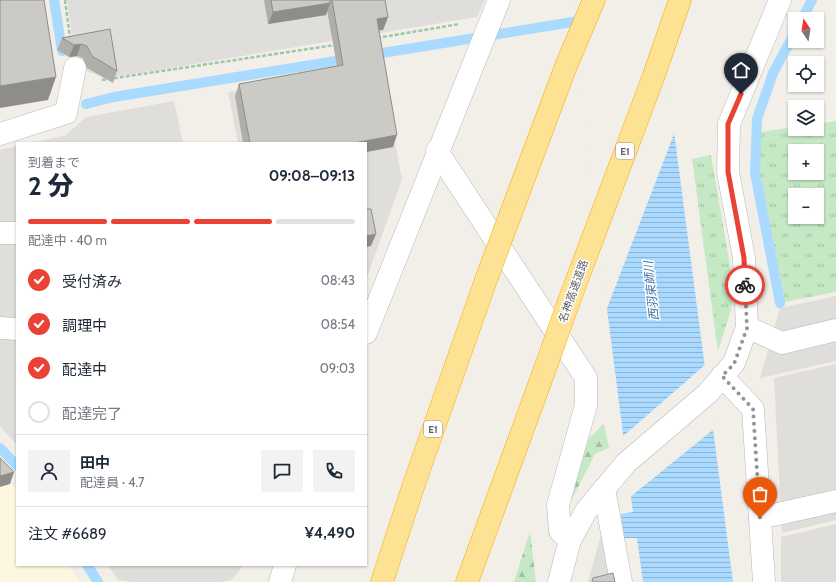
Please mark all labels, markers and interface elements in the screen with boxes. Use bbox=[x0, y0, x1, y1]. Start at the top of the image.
north arrow bbox=[788, 12, 824, 48]
map controls bbox=[788, 12, 824, 224]
pin bbox=[724, 53, 758, 94]
button: locate bbox=[788, 56, 824, 92]
icon: home bbox=[730, 59, 752, 81]
button: layers bbox=[788, 100, 824, 136]
road number: E1 bbox=[616, 143, 634, 159]
button: + bbox=[788, 144, 824, 180]
text: 到着まで bbox=[28, 154, 80, 170]
text: 09:08–09:13 bbox=[269, 167, 355, 185]
text: 2 分 bbox=[28, 170, 74, 202]
button: − bbox=[788, 188, 824, 224]
text: 配達中 · 40 m bbox=[28, 232, 107, 248]
street label: 名神高速道路 bbox=[555, 258, 591, 324]
water label: 西羽束師川 bbox=[640, 258, 662, 322]
courier bbox=[725, 265, 765, 305]
icon: check bbox=[28, 269, 50, 291]
text: 08:43 bbox=[321, 272, 355, 288]
text: 受付済み bbox=[62, 273, 122, 291]
icon: bike bbox=[734, 274, 756, 296]
icon: check bbox=[28, 313, 50, 335]
text: 08:54 bbox=[321, 316, 355, 332]
text: 調理中 bbox=[62, 317, 107, 335]
icon: check bbox=[28, 357, 50, 379]
text: 09:03 bbox=[320, 360, 355, 376]
text: 配達中 bbox=[62, 361, 107, 379]
text: 配達完了 bbox=[62, 405, 122, 423]
road number: E1 bbox=[424, 421, 442, 437]
button: person bbox=[28, 450, 70, 492]
button: chat bbox=[261, 450, 303, 492]
button: phone bbox=[313, 450, 355, 492]
text: 田中 bbox=[80, 454, 110, 472]
text: 配達員 · 4.7 bbox=[80, 474, 145, 490]
pin bbox=[743, 477, 777, 518]
icon: bag bbox=[749, 483, 771, 505]
text: ¥4,490 bbox=[305, 524, 355, 542]
text: 注文 #6689 bbox=[28, 525, 107, 543]

